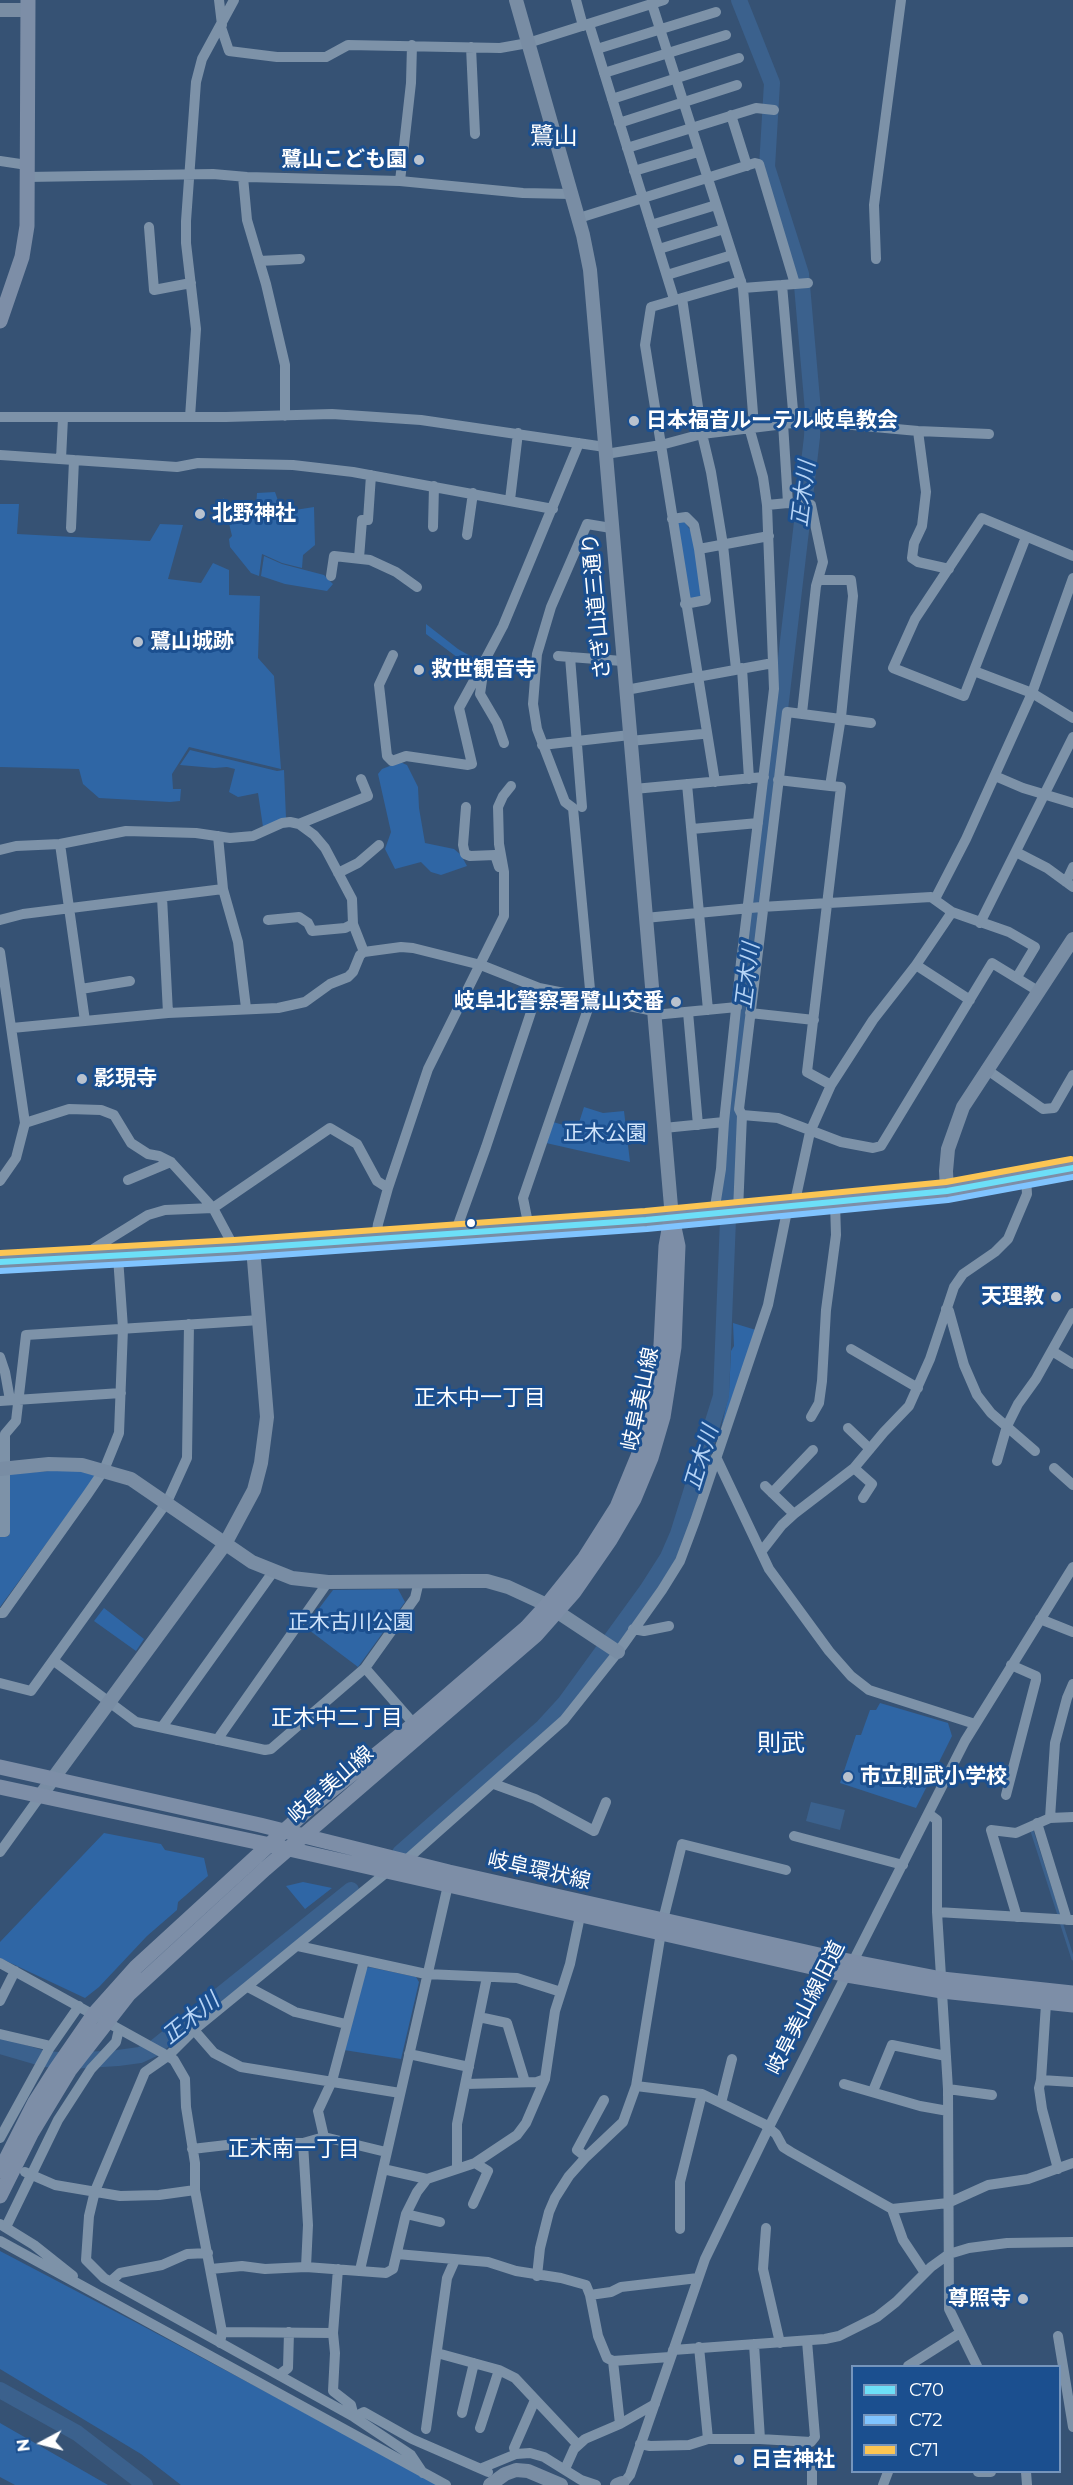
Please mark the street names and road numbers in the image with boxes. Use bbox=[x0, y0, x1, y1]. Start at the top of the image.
street label: さぎ山道三通り bbox=[578, 532, 616, 680]
street label: 岐阜美山線 bbox=[618, 1345, 664, 1453]
street label: 岐阜美山線 bbox=[283, 1741, 379, 1829]
street label: 岐阜環状線 bbox=[485, 1847, 593, 1895]
street label: 岐阜美山線旧道 bbox=[761, 1937, 851, 2079]

